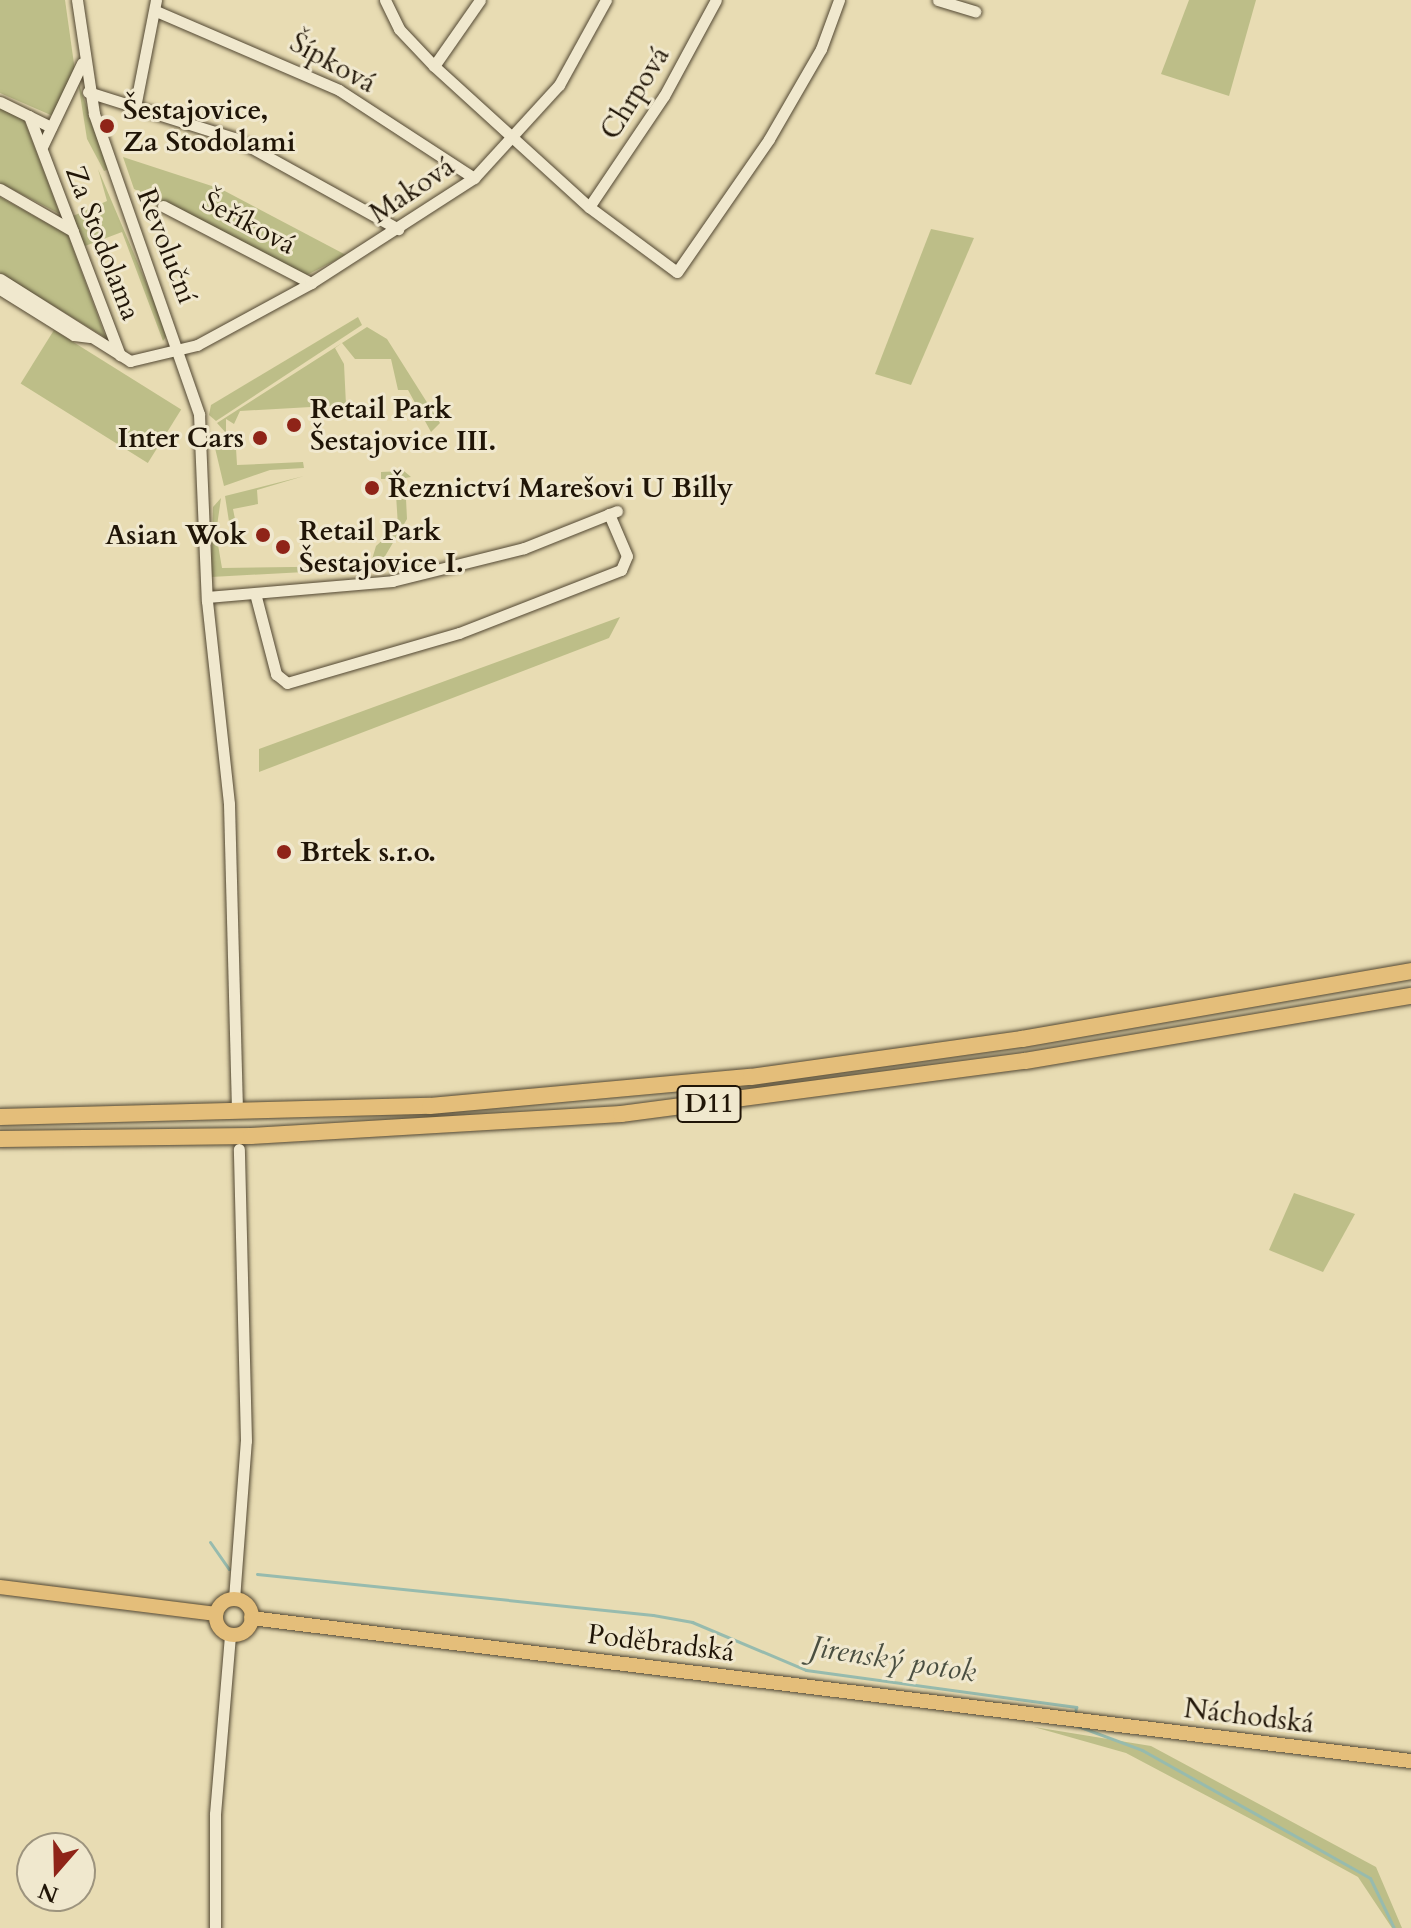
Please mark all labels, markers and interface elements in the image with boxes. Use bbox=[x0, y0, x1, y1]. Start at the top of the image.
street label: Šípková bbox=[284, 26, 382, 100]
street label: Chrpová bbox=[593, 40, 677, 146]
place label: Šestajovice, Za Stodolami bbox=[123, 93, 296, 159]
marker: Šestajovice, Za Stodolami bbox=[98, 117, 116, 135]
street label: Maková bbox=[363, 150, 461, 230]
street label: Za Stodolama bbox=[58, 161, 148, 325]
street label: Revoluční bbox=[130, 184, 204, 308]
street label: Šeříková bbox=[196, 184, 302, 262]
place label: Retail Park Šestajovice III. bbox=[310, 392, 496, 458]
marker: Retail Park Šestajovice III. bbox=[285, 416, 303, 434]
place label: Inter Cars bbox=[118, 421, 244, 455]
marker: Inter Cars bbox=[251, 429, 269, 447]
place label: Řeznictví Marešovi U Billy bbox=[388, 471, 733, 505]
marker: Řeznictví Marešovi U Billy bbox=[363, 479, 381, 497]
place label: Retail Park Šestajovice I. bbox=[299, 514, 464, 580]
place label: Asian Wok bbox=[105, 518, 247, 552]
marker: Asian Wok bbox=[254, 526, 272, 544]
marker: Retail Park Šestajovice I. bbox=[274, 538, 292, 556]
place label: Brtek s.r.o. bbox=[300, 835, 436, 869]
marker: Brtek s.r.o. bbox=[275, 843, 293, 861]
road number: D11 bbox=[675, 1082, 743, 1126]
street label: Poděbradská bbox=[586, 1617, 736, 1669]
water label: Jirenský potok bbox=[807, 1629, 979, 1691]
street label: Náchodská bbox=[1182, 1691, 1316, 1741]
north arrow bbox=[16, 1832, 96, 1912]
text: N bbox=[34, 1875, 63, 1910]

